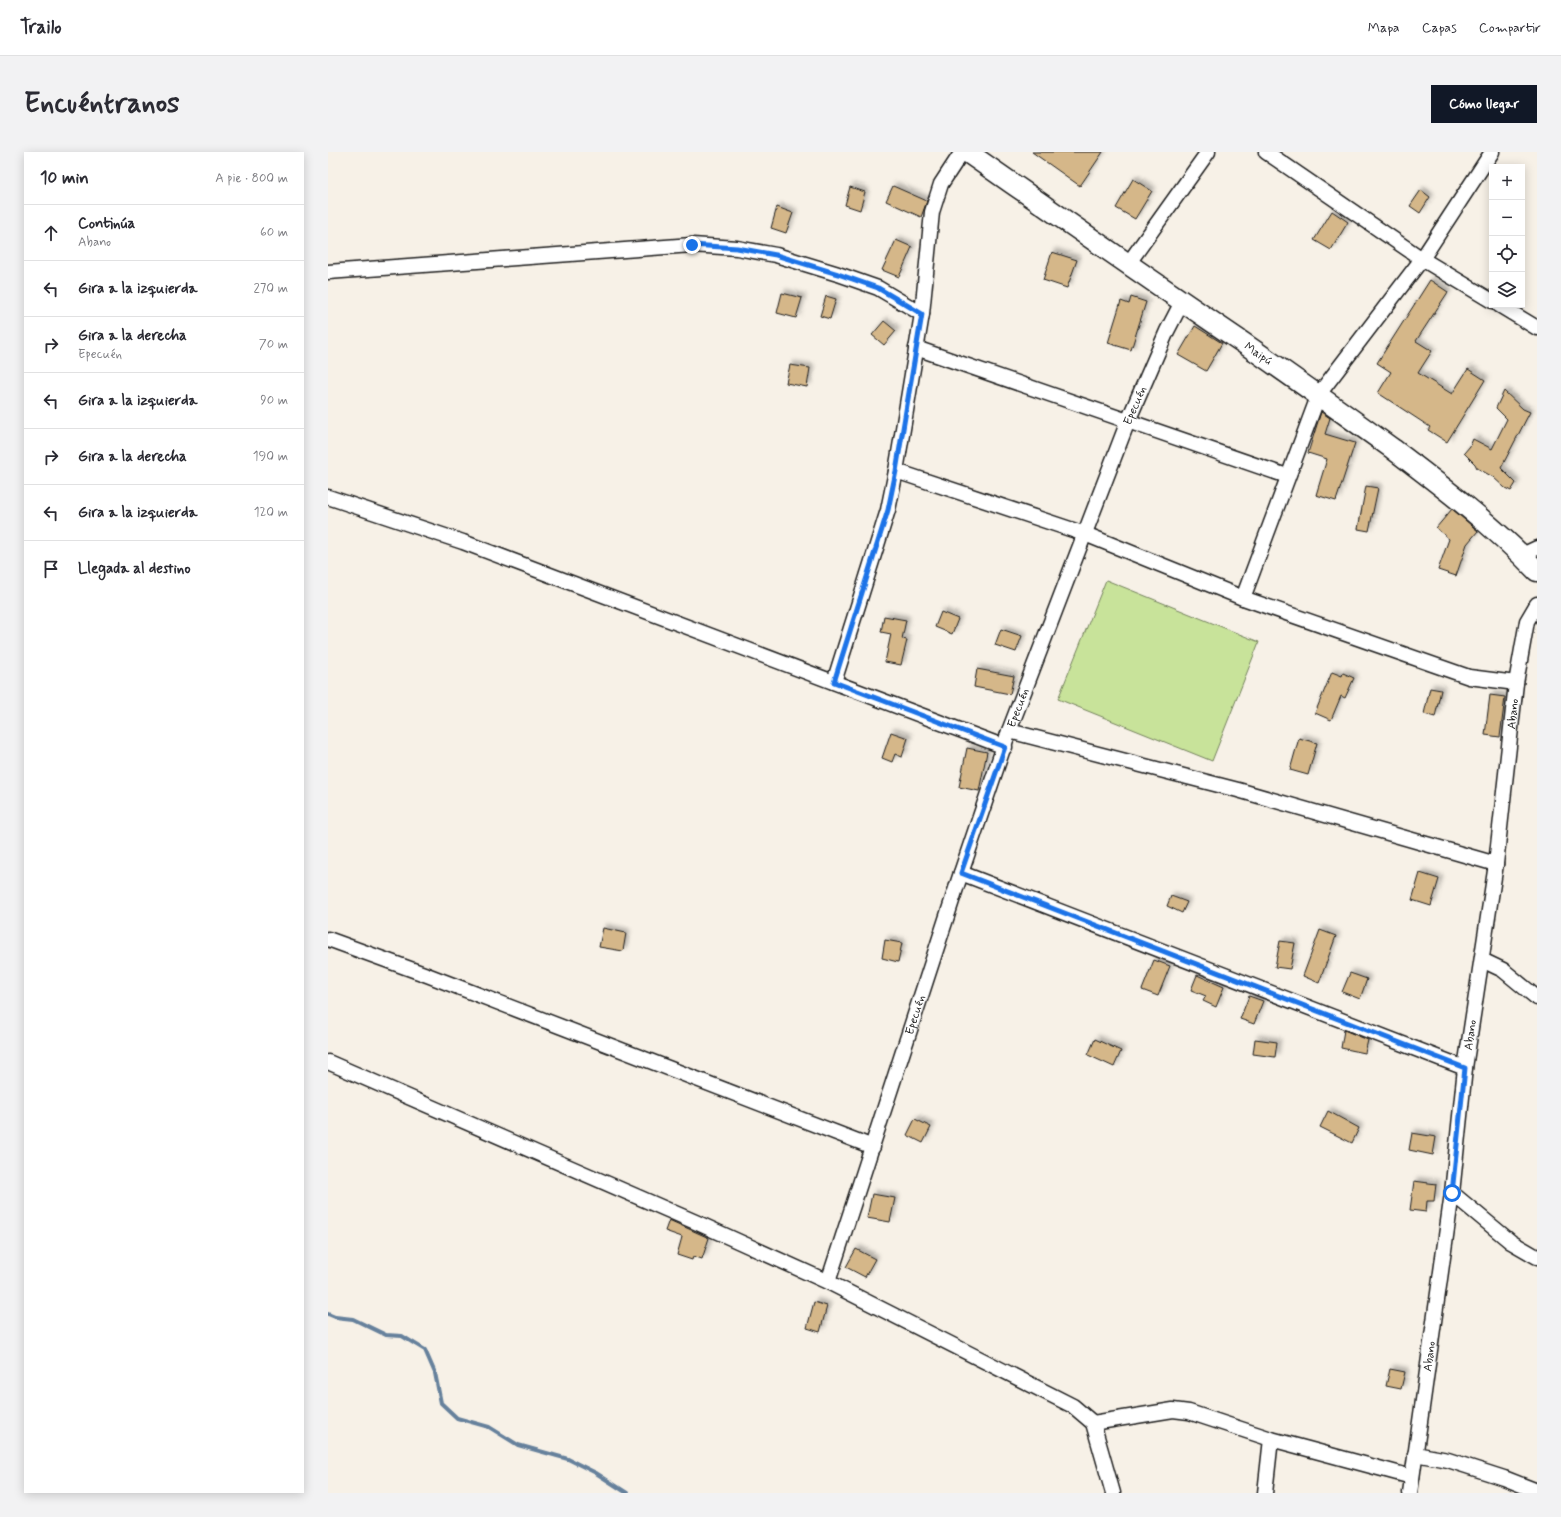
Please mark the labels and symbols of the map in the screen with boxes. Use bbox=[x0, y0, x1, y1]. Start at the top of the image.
route end bbox=[683, 236, 701, 254]
street label: Maipú bbox=[1241, 339, 1275, 370]
street label: Epecuén bbox=[1120, 384, 1151, 428]
street label: Epecuén bbox=[1004, 686, 1034, 730]
street label: Abano bbox=[1504, 698, 1523, 730]
street label: Epecuén bbox=[902, 993, 930, 1037]
street label: Abano bbox=[1461, 1018, 1481, 1051]
route start bbox=[1443, 1184, 1461, 1202]
street label: Abano bbox=[1420, 1340, 1440, 1373]

